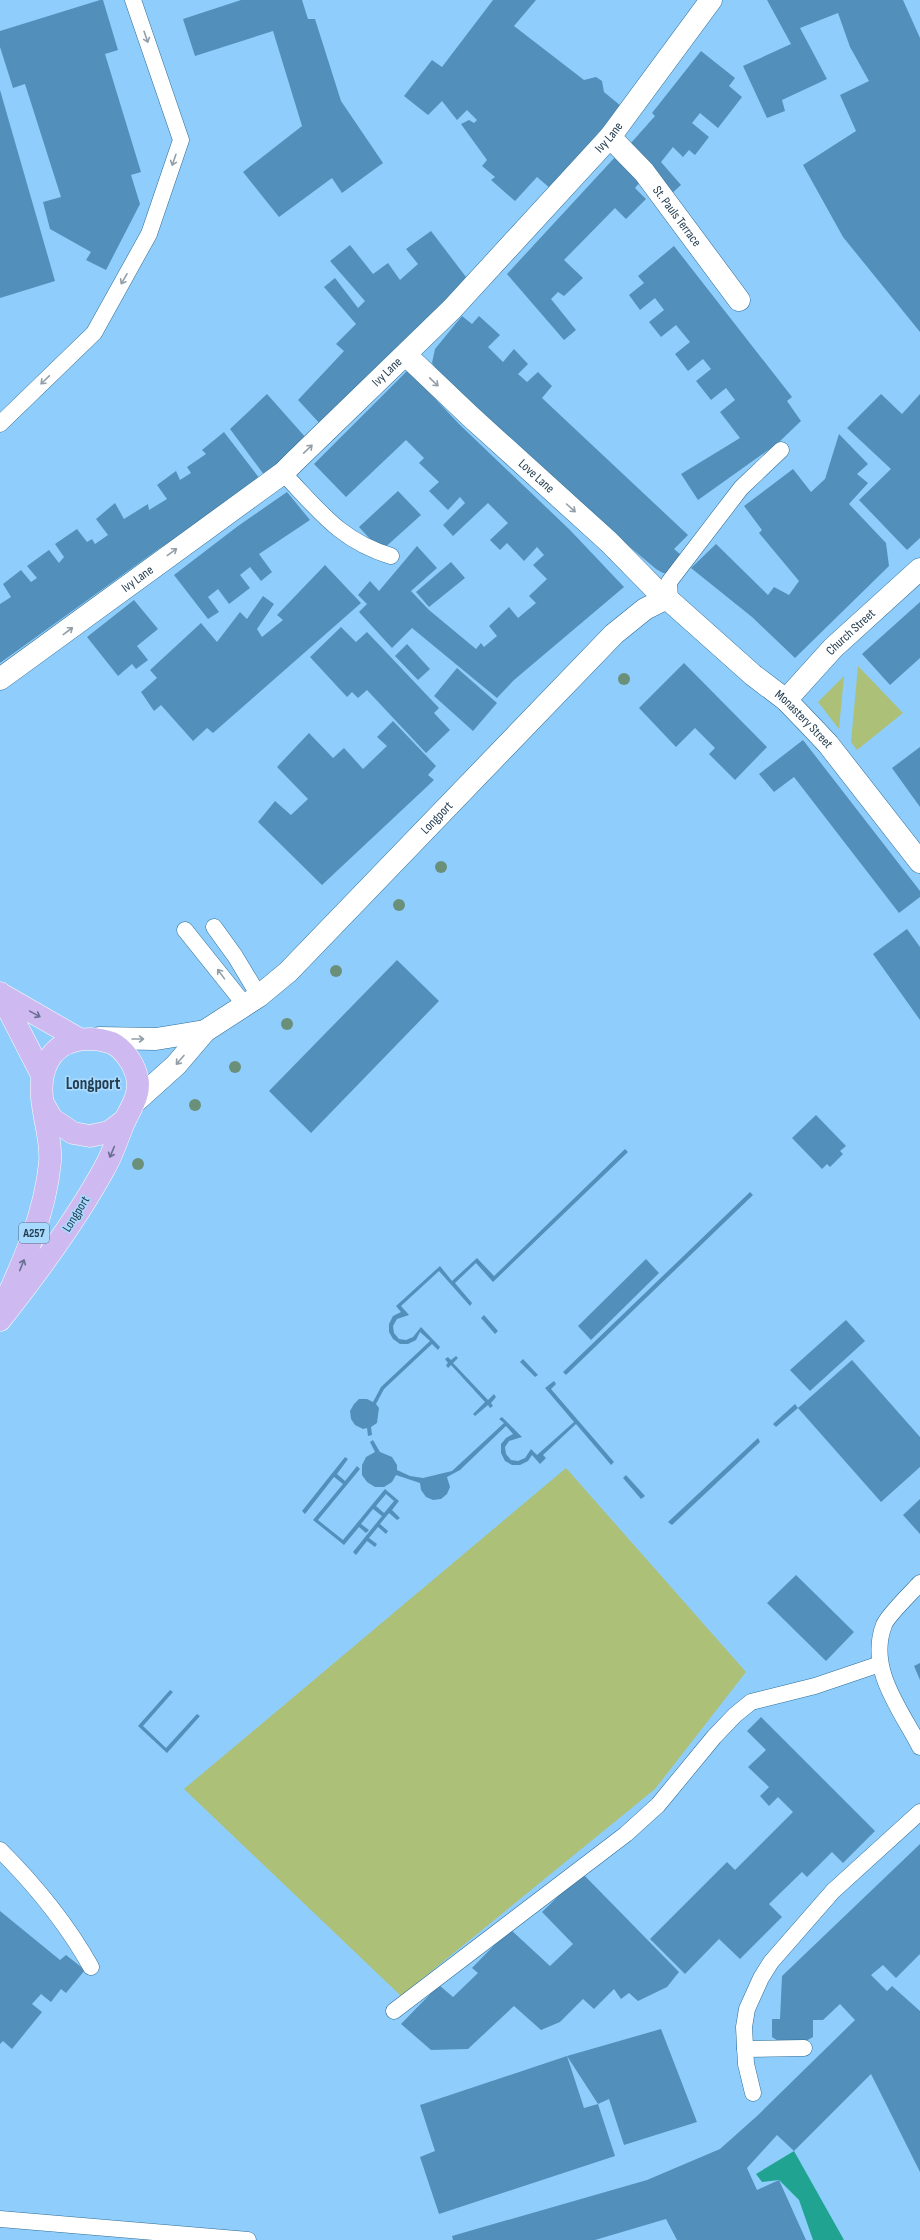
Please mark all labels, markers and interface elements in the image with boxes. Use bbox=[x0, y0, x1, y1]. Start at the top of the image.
one-way arrow bbox=[142, 31, 150, 43]
street label: Ivy Lane bbox=[591, 119, 626, 156]
one-way arrow bbox=[170, 153, 178, 165]
street label: St. Pauls Terrace bbox=[649, 183, 705, 250]
one-way arrow bbox=[120, 273, 128, 285]
street label: Ivy Lane bbox=[369, 354, 405, 390]
one-way arrow bbox=[40, 376, 50, 385]
one-way arrow bbox=[429, 377, 439, 387]
one-way arrow bbox=[303, 444, 313, 453]
street label: Love Lane bbox=[515, 456, 558, 496]
one-way arrow bbox=[566, 503, 576, 513]
one-way arrow bbox=[166, 548, 177, 557]
street label: Ivy Lane bbox=[118, 562, 156, 596]
street label: Church Street bbox=[823, 605, 879, 658]
one-way arrow bbox=[62, 627, 73, 635]
street label: Monastery Street bbox=[772, 686, 836, 751]
street label: Longport bbox=[417, 798, 456, 837]
one-way arrow bbox=[217, 969, 226, 980]
one-way arrow bbox=[29, 1010, 41, 1018]
one-way arrow bbox=[131, 1035, 144, 1043]
one-way arrow bbox=[175, 1055, 184, 1066]
district label: Longport bbox=[66, 1074, 121, 1094]
one-way arrow bbox=[108, 1145, 115, 1157]
street label: Longport bbox=[59, 1193, 93, 1235]
road number: A257 bbox=[19, 1223, 49, 1243]
one-way arrow bbox=[18, 1259, 26, 1271]

